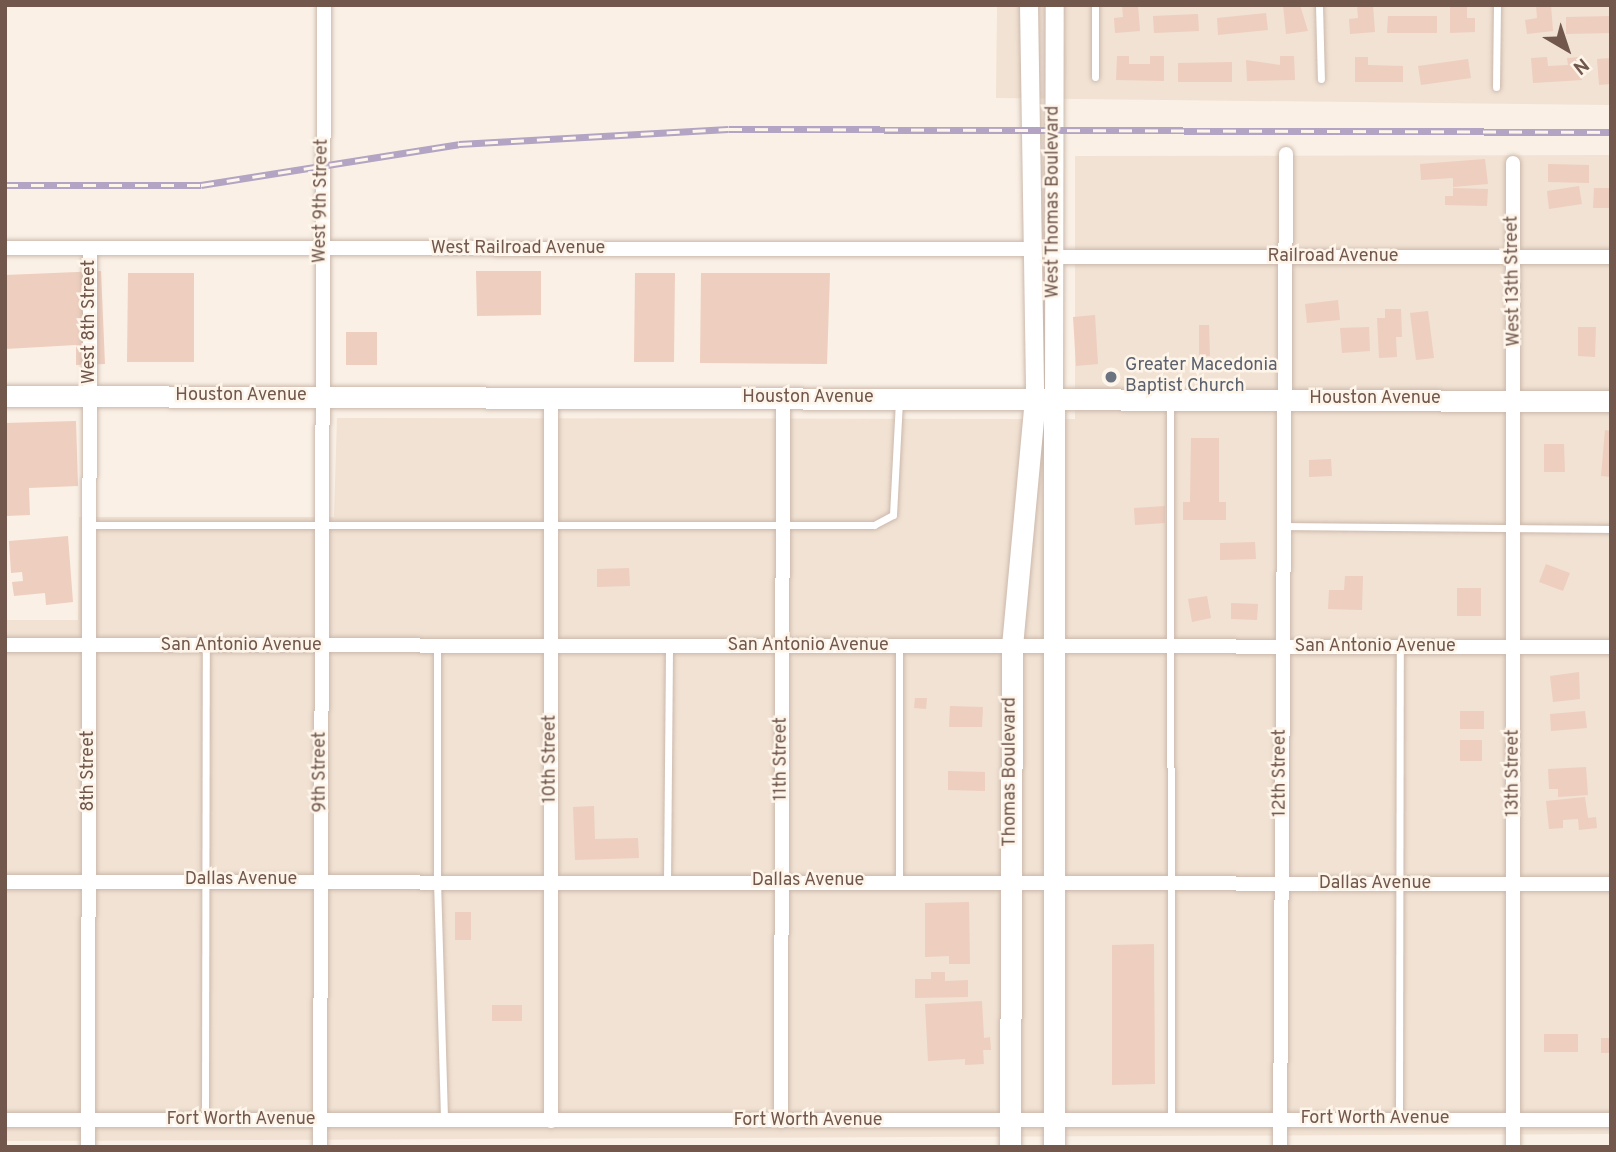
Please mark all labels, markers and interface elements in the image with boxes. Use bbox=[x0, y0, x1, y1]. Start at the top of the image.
north arrow bbox=[1532, 14, 1602, 84]
text: N bbox=[1567, 52, 1593, 79]
street label: West Thomas Boulevard bbox=[1043, 105, 1065, 299]
street label: West 9th Street bbox=[310, 138, 334, 264]
street label: West 13th Street bbox=[1502, 215, 1526, 347]
street label: West Railroad Avenue bbox=[430, 238, 606, 260]
street label: Railroad Avenue bbox=[1267, 246, 1399, 268]
street label: West 8th Street bbox=[79, 260, 101, 384]
place label: Greater Macedonia Baptist Church bbox=[1125, 356, 1278, 398]
marker: Greater Macedonia Baptist Church bbox=[1103, 369, 1119, 385]
street label: Houston Avenue bbox=[175, 385, 307, 407]
street label: Houston Avenue bbox=[742, 387, 874, 409]
street label: Houston Avenue bbox=[1309, 388, 1441, 410]
street label: San Antonio Avenue bbox=[160, 635, 322, 657]
street label: San Antonio Avenue bbox=[727, 635, 889, 657]
street label: San Antonio Avenue bbox=[1294, 636, 1456, 658]
street label: Thomas Boulevard bbox=[1000, 697, 1022, 847]
street label: 10th Street bbox=[540, 715, 562, 803]
street label: 11th Street bbox=[771, 717, 793, 801]
street label: 12th Street bbox=[1270, 729, 1292, 817]
street label: 13th Street bbox=[1503, 729, 1525, 817]
street label: 8th Street bbox=[78, 730, 100, 812]
street label: 9th Street bbox=[310, 731, 332, 813]
street label: Dallas Avenue bbox=[184, 869, 298, 891]
street label: Dallas Avenue bbox=[751, 870, 865, 892]
street label: Dallas Avenue bbox=[1318, 873, 1432, 895]
street label: Fort Worth Avenue bbox=[1300, 1108, 1450, 1130]
street label: Fort Worth Avenue bbox=[166, 1109, 316, 1131]
street label: Fort Worth Avenue bbox=[733, 1110, 883, 1132]

